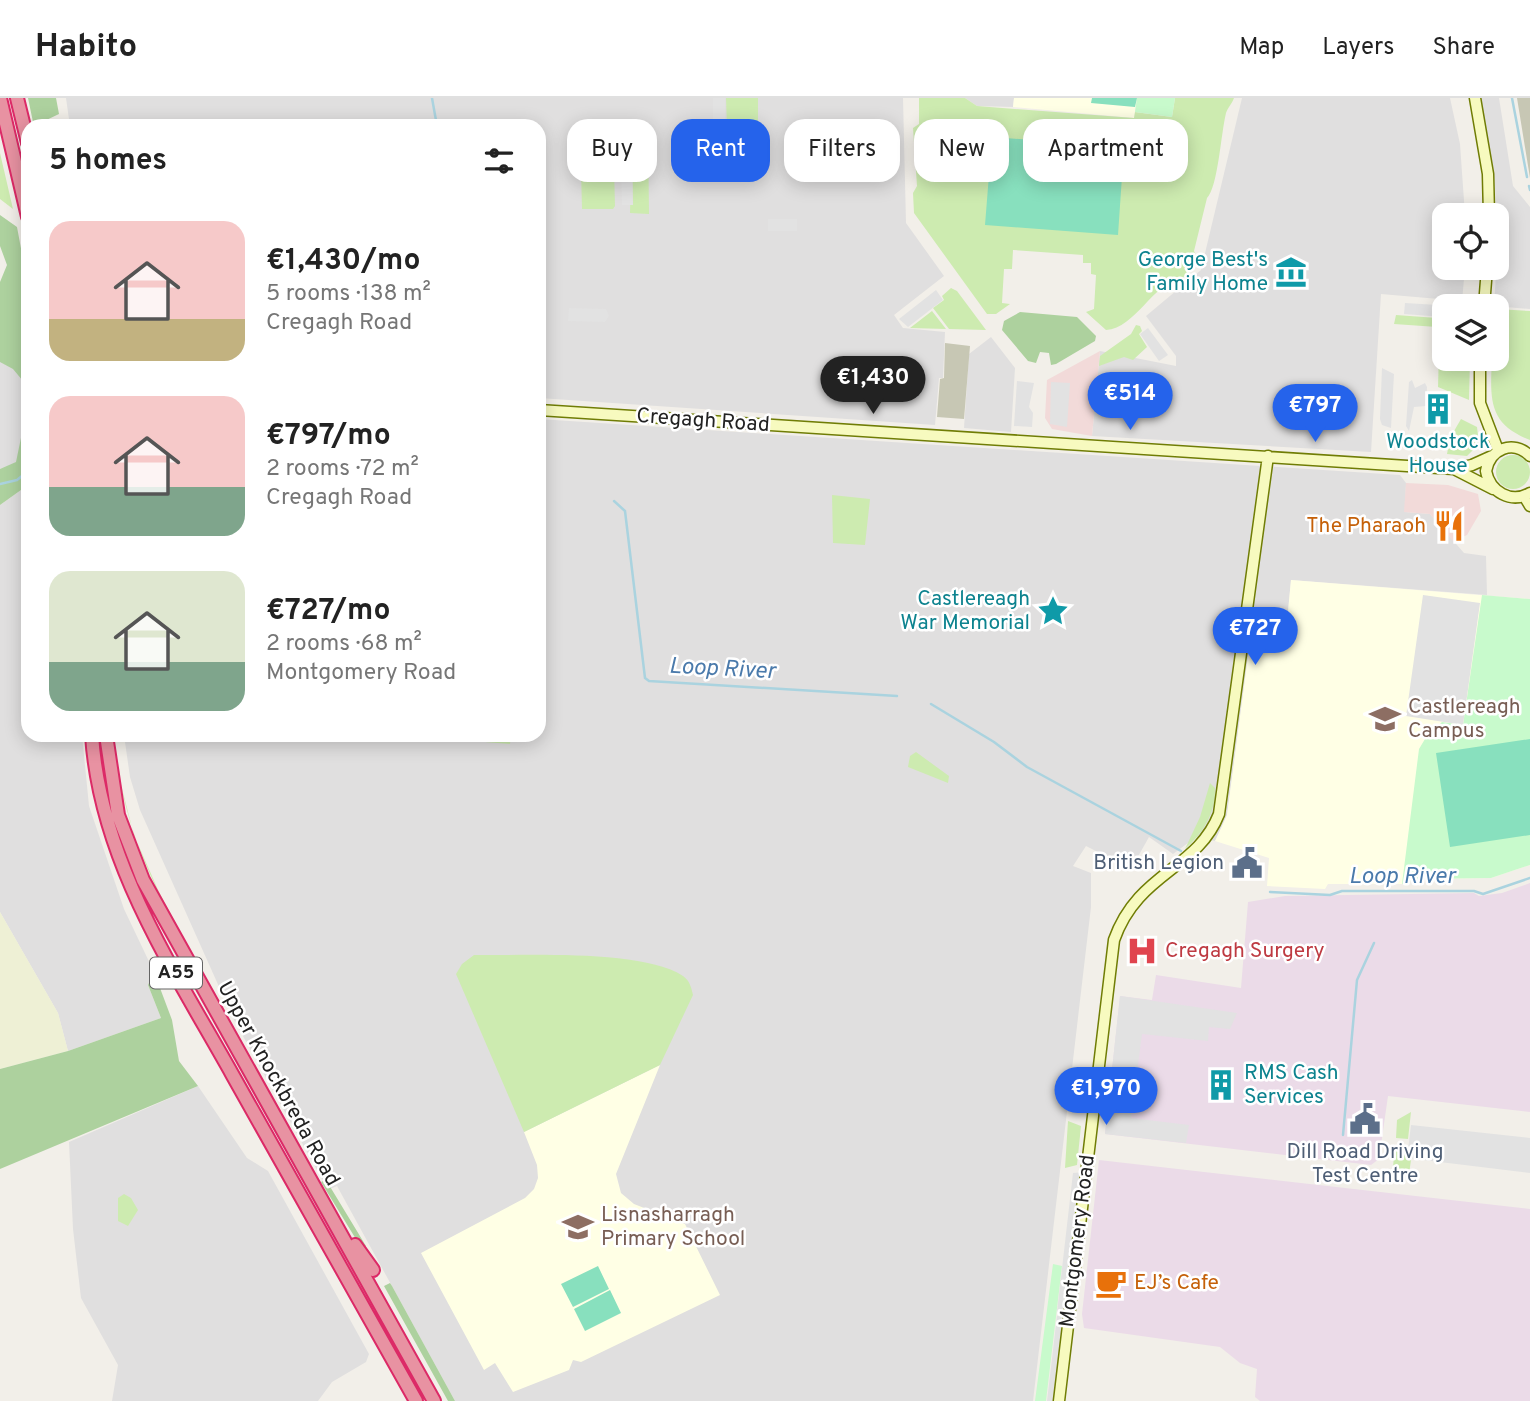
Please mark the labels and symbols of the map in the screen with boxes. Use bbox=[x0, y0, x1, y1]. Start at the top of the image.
place label: George Best's Family Home bbox=[1138, 247, 1268, 298]
museum icon: George Best's Family Home bbox=[1274, 255, 1308, 289]
pin: €1,430 bbox=[816, 356, 930, 416]
pin: €514 bbox=[1089, 372, 1171, 432]
pin: €797 bbox=[1274, 384, 1356, 444]
building icon: Woodstock House bbox=[1421, 392, 1455, 426]
street label: Cregagh Road bbox=[636, 403, 770, 439]
place label: Woodstock House bbox=[1386, 429, 1490, 480]
restaurant icon: The Pharaoh bbox=[1432, 509, 1466, 543]
place label: The Pharaoh bbox=[1306, 513, 1426, 540]
place label: Castlereagh War Memorial bbox=[900, 586, 1030, 637]
place icon: Castlereagh War Memorial bbox=[1036, 594, 1070, 628]
pin: €727 bbox=[1214, 608, 1296, 667]
water label: Loop River bbox=[668, 653, 778, 687]
place label: Castlereagh Campus bbox=[1408, 694, 1521, 745]
school or university icon: Castlereagh Campus bbox=[1368, 702, 1402, 736]
public building icon: British Legion bbox=[1230, 846, 1264, 880]
place label: British Legion bbox=[1093, 850, 1224, 877]
water label: Loop River bbox=[1349, 863, 1458, 892]
hospital icon: Cregagh Surgery bbox=[1125, 934, 1159, 968]
place label: Cregagh Surgery bbox=[1165, 938, 1325, 965]
road number: A55 bbox=[150, 958, 202, 988]
street label: Upper Knockbreda Road bbox=[210, 977, 346, 1191]
place label: RMS Cash Services bbox=[1244, 1060, 1339, 1111]
pin: €1,970 bbox=[1049, 1068, 1163, 1127]
building icon: RMS Cash Services bbox=[1204, 1068, 1238, 1102]
public building icon: Dill Road Driving Test Centre bbox=[1348, 1102, 1382, 1136]
place label: Dill Road Driving Test Centre bbox=[1287, 1139, 1444, 1190]
street label: Montgomery Road bbox=[1054, 1153, 1102, 1329]
place label: Lisnasharragh Primary School bbox=[601, 1202, 745, 1253]
school or university icon: Lisnasharragh Primary School bbox=[561, 1210, 595, 1244]
cafe icon: EJ’s Cafe bbox=[1094, 1266, 1128, 1300]
place label: EJ’s Cafe bbox=[1134, 1270, 1219, 1297]

